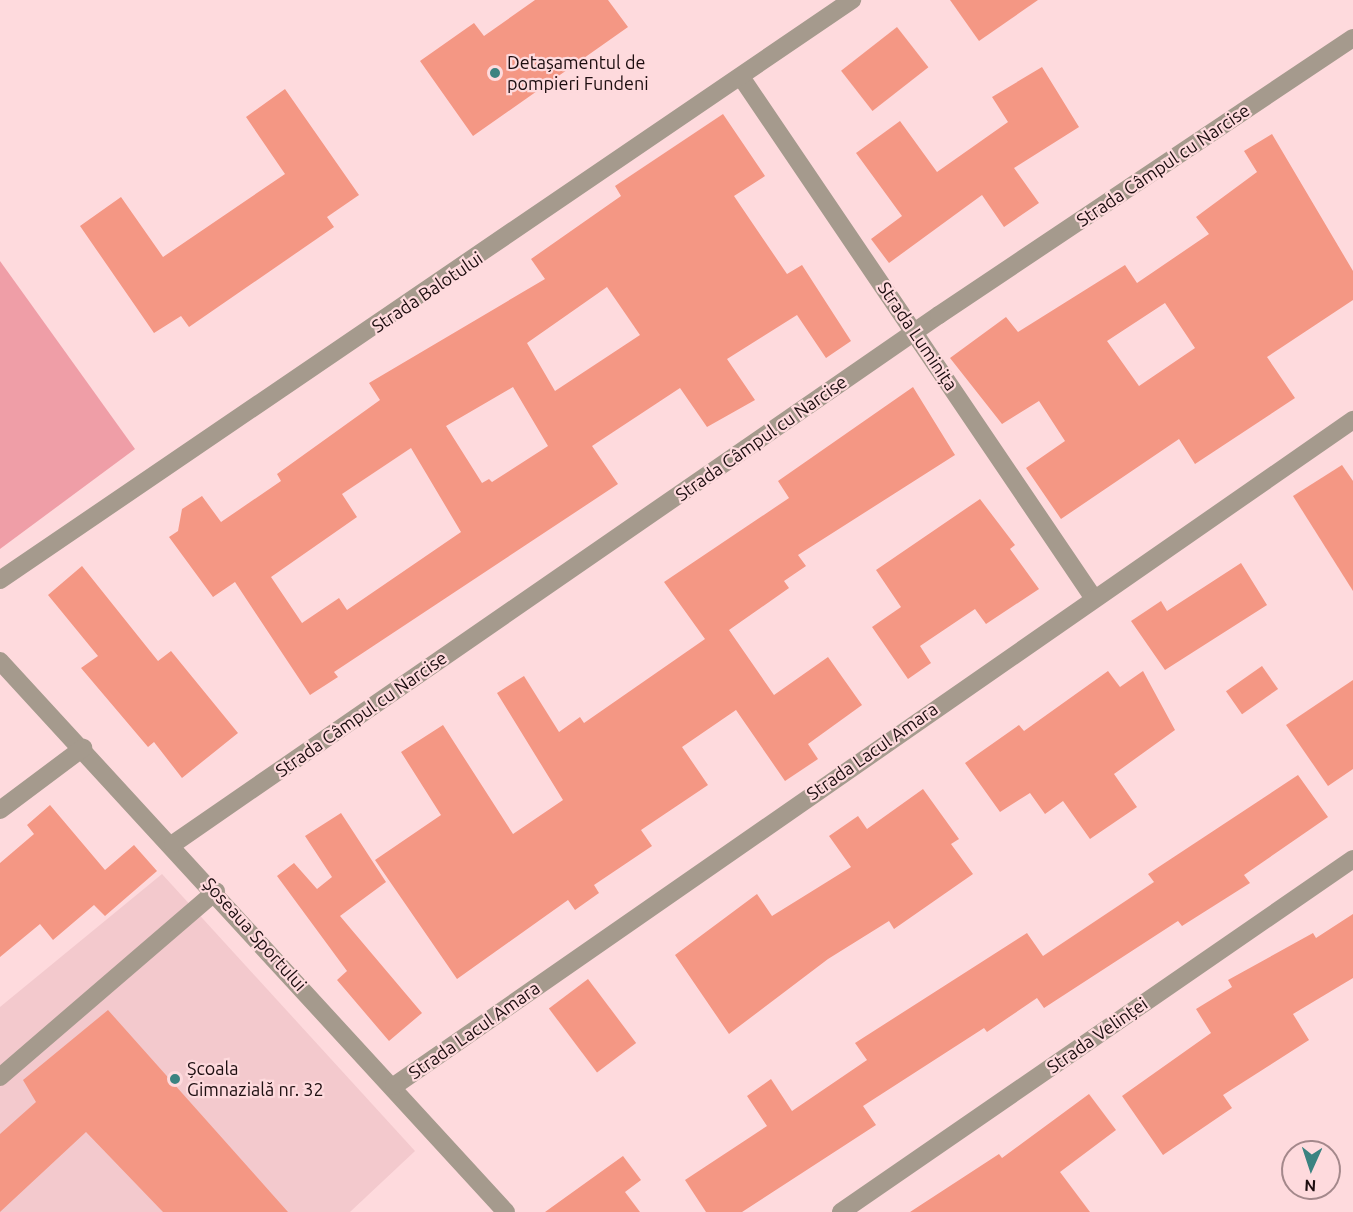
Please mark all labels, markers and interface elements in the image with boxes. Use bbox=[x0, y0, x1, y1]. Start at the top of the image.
place label: Detașamentul de pompieri Fundeni bbox=[507, 52, 649, 94]
marker: Detașamentul de pompieri Fundeni bbox=[488, 66, 502, 80]
street label: Strada Câmpul cu Narcise bbox=[1072, 99, 1254, 231]
street label: Strada Balotului bbox=[367, 247, 487, 337]
street label: Strada Luminița bbox=[874, 277, 962, 395]
street label: Strada Câmpul cu Narcise bbox=[671, 371, 851, 505]
street label: Strada Câmpul cu Narcise bbox=[271, 647, 451, 781]
street label: Strada Lacul Amara bbox=[802, 698, 942, 804]
street label: Șoseaua Sportului bbox=[199, 873, 311, 995]
street label: Strada Lacul Amara bbox=[404, 977, 544, 1083]
street label: Strada Velinței bbox=[1043, 992, 1151, 1078]
place label: Școala Gimnazială nr. 32 bbox=[187, 1058, 324, 1100]
marker: Școala Gimnazială nr. 32 bbox=[168, 1072, 182, 1086]
north arrow bbox=[1281, 1140, 1341, 1200]
text: N bbox=[1304, 1177, 1317, 1195]

